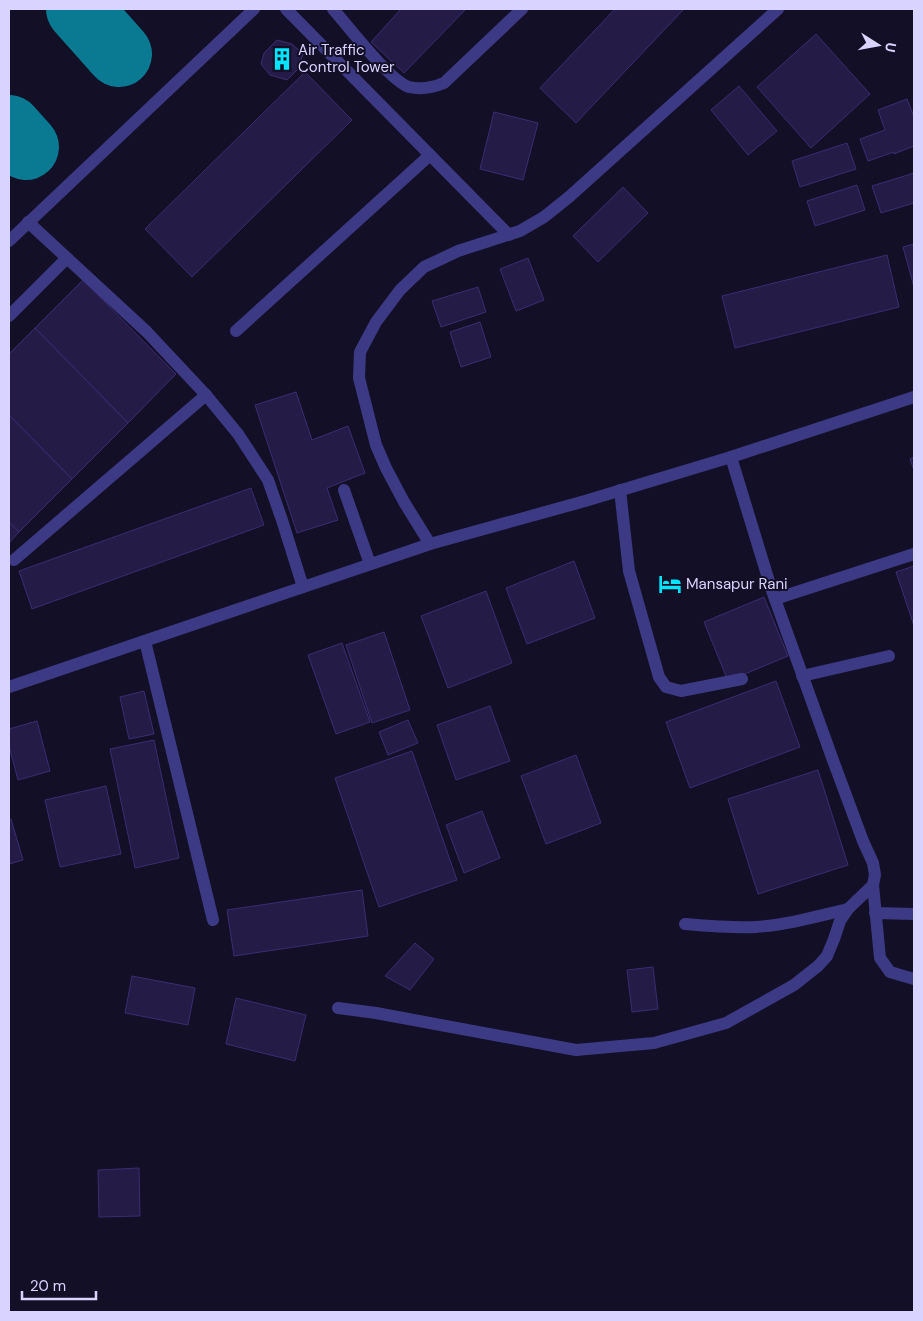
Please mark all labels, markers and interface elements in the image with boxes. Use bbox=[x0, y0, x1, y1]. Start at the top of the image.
north arrow bbox=[853, 20, 903, 70]
place label: Air Traffic Control Tower bbox=[298, 40, 395, 77]
text: U bbox=[881, 41, 901, 54]
building icon: Air Traffic Control Tower bbox=[269, 46, 295, 72]
hotel icon: Mansapur Rani bbox=[657, 571, 683, 597]
place label: Mansapur Rani bbox=[686, 574, 788, 594]
scale bar bbox=[22, 1268, 96, 1300]
text: 20 m bbox=[30, 1276, 66, 1296]

